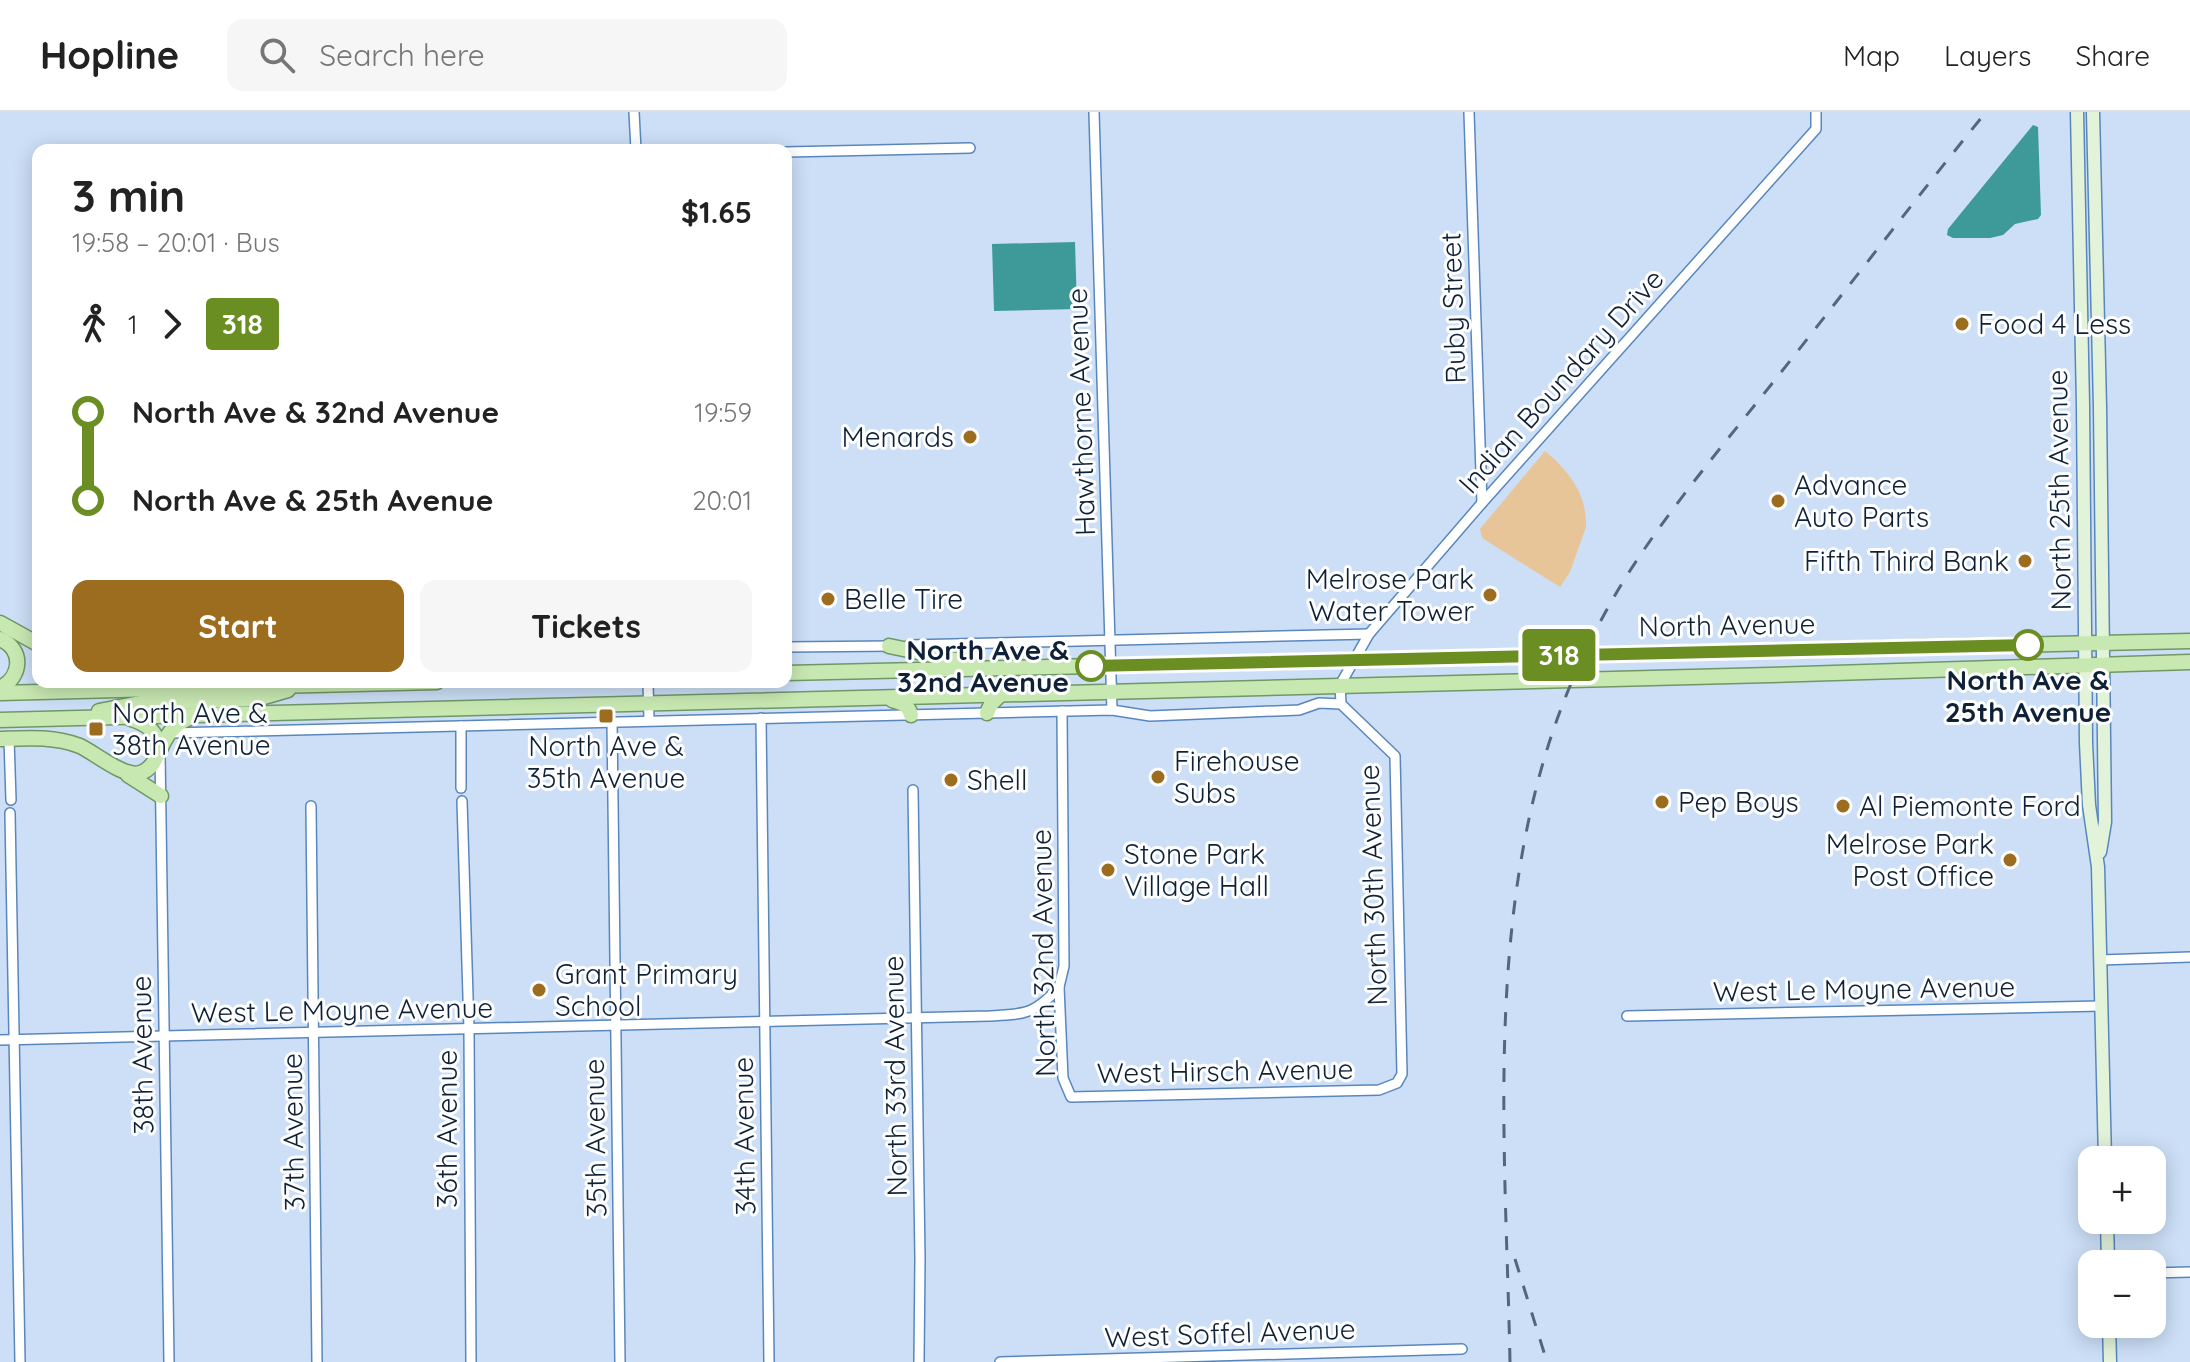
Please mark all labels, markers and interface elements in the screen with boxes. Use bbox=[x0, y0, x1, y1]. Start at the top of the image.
search box bbox=[227, 19, 787, 91]
text: Hopline bbox=[40, 31, 179, 79]
icon: search bbox=[255, 33, 299, 77]
text: Search here bbox=[319, 36, 485, 74]
text: Map bbox=[1843, 38, 1900, 73]
text: Layers bbox=[1944, 38, 2031, 73]
text: Share bbox=[2075, 38, 2150, 73]
text: 3 min bbox=[72, 168, 185, 223]
text: $1.65 bbox=[681, 193, 752, 231]
text: 19:58 – 20:01 · Bus bbox=[72, 226, 280, 259]
street label: Ruby Street bbox=[1432, 232, 1473, 384]
street label: Indian Boundary Drive bbox=[1451, 261, 1671, 500]
street label: Hawthorne Avenue bbox=[1059, 288, 1102, 537]
icon: walk bbox=[72, 302, 116, 346]
icon: forward bbox=[150, 302, 194, 346]
text: 318 bbox=[222, 306, 263, 341]
place label: Food 4 Less bbox=[1978, 306, 2131, 341]
text: 1 bbox=[128, 308, 138, 341]
marker: Food 4 Less bbox=[1953, 315, 1971, 333]
street label: North 25th Avenue bbox=[2039, 369, 2078, 611]
text: North Ave & 32nd Avenue bbox=[132, 393, 499, 431]
text: 19:59 bbox=[694, 396, 752, 429]
place label: Menards bbox=[842, 419, 954, 454]
marker: Menards bbox=[961, 428, 979, 446]
place label: Advance Auto Parts bbox=[1794, 467, 1929, 534]
text: North Ave & 25th Avenue bbox=[132, 481, 493, 519]
text: 20:01 bbox=[692, 484, 752, 517]
marker: Advance Auto Parts bbox=[1769, 492, 1787, 510]
place label: Fifth Third Bank bbox=[1804, 543, 2009, 578]
marker: Fifth Third Bank bbox=[2016, 552, 2034, 570]
place label: Melrose Park Water Tower bbox=[1306, 561, 1474, 628]
button: Start bbox=[72, 580, 404, 672]
button: Tickets bbox=[420, 580, 752, 672]
place label: Belle Tire bbox=[844, 581, 963, 616]
marker: Melrose Park Water Tower bbox=[1481, 586, 1499, 604]
marker: Belle Tire bbox=[819, 590, 837, 608]
street label: North Avenue bbox=[1638, 605, 1816, 644]
line badge: 318 bbox=[1513, 629, 1605, 681]
marker: North Ave & 25th Avenue bbox=[2013, 630, 2043, 660]
place label: North Ave & 32nd Avenue bbox=[897, 632, 1069, 699]
text: 318 bbox=[1538, 637, 1580, 672]
marker: North Ave & 32nd Avenue bbox=[1076, 651, 1106, 681]
place label: North Ave & 25th Avenue bbox=[1945, 662, 2111, 729]
place label: North Ave & 38th Avenue bbox=[112, 695, 271, 762]
marker: North Ave & 35th Avenue bbox=[597, 707, 615, 725]
marker: North Ave & 38th Avenue bbox=[87, 720, 105, 738]
place label: North Ave & 35th Avenue bbox=[527, 728, 685, 795]
place label: Firehouse Subs bbox=[1174, 743, 1300, 810]
place label: Shell bbox=[967, 762, 1027, 797]
street label: North 30th Avenue bbox=[1351, 764, 1394, 1006]
marker: Firehouse Subs bbox=[1149, 768, 1167, 786]
marker: Shell bbox=[942, 771, 960, 789]
place label: Pep Boys bbox=[1678, 784, 1799, 819]
place label: Al Piemonte Ford bbox=[1859, 788, 2081, 823]
marker: Pep Boys bbox=[1653, 793, 1671, 811]
marker: Al Piemonte Ford bbox=[1834, 797, 1852, 815]
place label: Melrose Park Post Office bbox=[1826, 826, 1994, 893]
street label: North 32nd Avenue bbox=[1023, 829, 1062, 1077]
place label: Stone Park Village Hall bbox=[1124, 836, 1269, 903]
marker: Melrose Park Post Office bbox=[2001, 851, 2019, 869]
marker: Stone Park Village Hall bbox=[1099, 861, 1117, 879]
street label: North 33rd Avenue bbox=[875, 955, 914, 1197]
place label: Grant Primary School bbox=[555, 956, 738, 1023]
street label: West Le Moyne Avenue bbox=[1712, 968, 2016, 1009]
street label: 38th Avenue bbox=[123, 975, 160, 1135]
marker: Grant Primary School bbox=[530, 981, 548, 999]
street label: West Le Moyne Avenue bbox=[190, 989, 494, 1030]
street label: 36th Avenue bbox=[429, 1050, 464, 1208]
street label: West Hirsch Avenue bbox=[1096, 1051, 1354, 1090]
street label: 37th Avenue bbox=[274, 1053, 311, 1211]
street label: 34th Avenue bbox=[725, 1057, 762, 1215]
street label: 35th Avenue bbox=[576, 1058, 613, 1218]
map controls bbox=[2078, 1146, 2166, 1338]
button: + bbox=[2078, 1146, 2166, 1234]
button: − bbox=[2078, 1250, 2166, 1338]
street label: West Soffel Avenue bbox=[1104, 1311, 1356, 1354]

